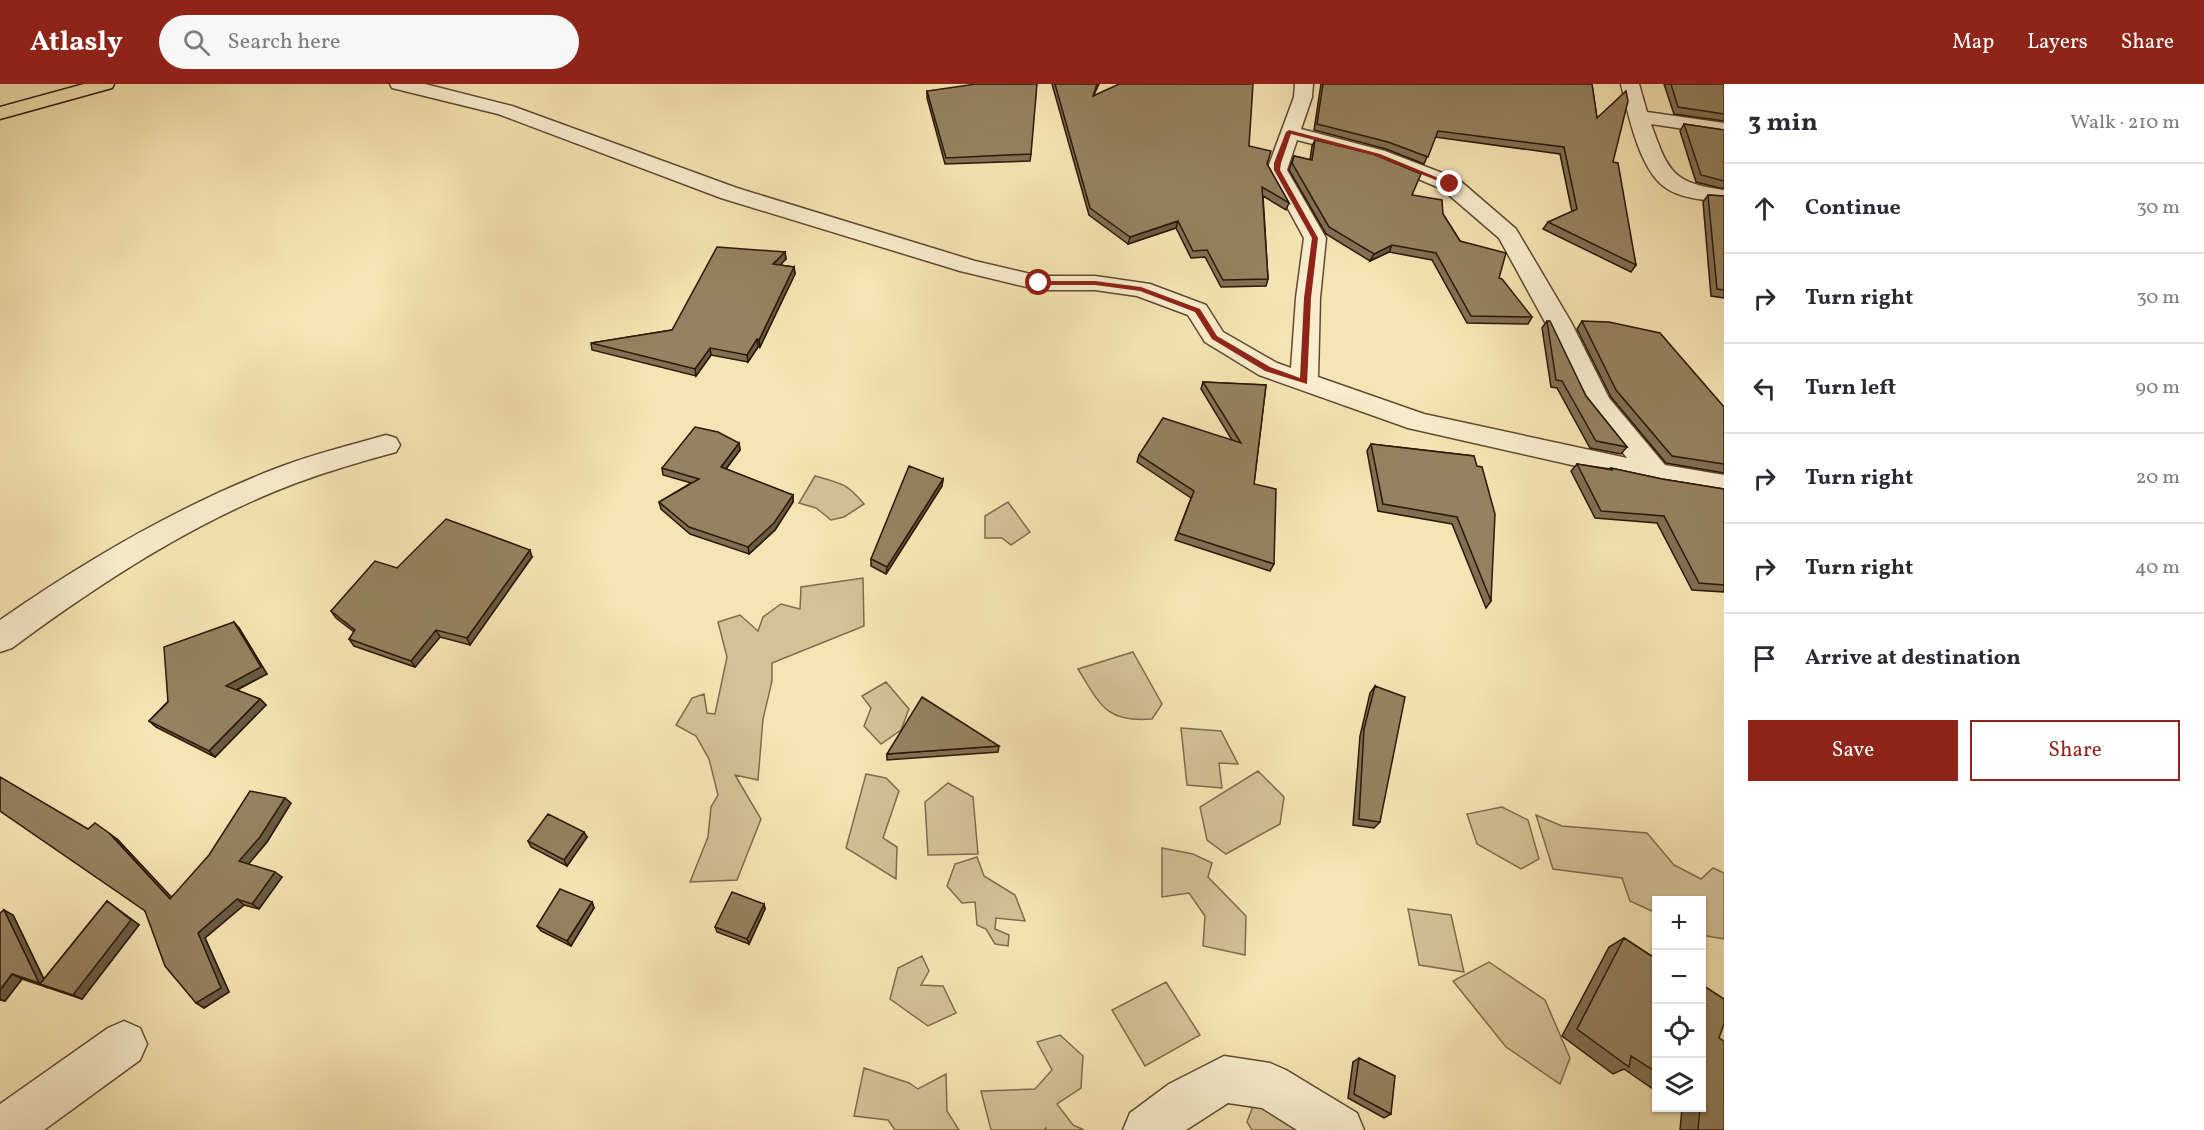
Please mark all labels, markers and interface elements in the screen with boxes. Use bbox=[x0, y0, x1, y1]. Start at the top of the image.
search box bbox=[159, 15, 579, 69]
text: Atlasly bbox=[30, 23, 123, 62]
icon: search bbox=[180, 26, 213, 59]
text: Search here bbox=[228, 27, 340, 58]
text: Map bbox=[1952, 28, 1994, 57]
text: Layers bbox=[2027, 28, 2088, 57]
text: Share bbox=[2121, 28, 2174, 57]
text: 3 min bbox=[1748, 105, 1818, 141]
text: Walk · 210 m bbox=[2070, 109, 2180, 137]
route end bbox=[1436, 170, 1462, 196]
icon: ahead bbox=[1748, 192, 1781, 225]
text: Continue bbox=[1805, 193, 1901, 224]
text: 30 m bbox=[2136, 194, 2180, 222]
route start bbox=[1025, 269, 1051, 295]
icon: right bbox=[1748, 282, 1781, 315]
text: Turn right bbox=[1805, 283, 1913, 314]
text: 30 m bbox=[2136, 284, 2180, 312]
icon: left bbox=[1748, 372, 1781, 405]
text: Turn left bbox=[1805, 373, 1896, 404]
text: 90 m bbox=[2136, 374, 2180, 402]
icon: right bbox=[1748, 462, 1781, 495]
text: Turn right bbox=[1805, 463, 1913, 494]
text: 20 m bbox=[2136, 464, 2180, 492]
icon: right bbox=[1748, 552, 1781, 585]
text: Turn right bbox=[1805, 553, 1913, 584]
text: 40 m bbox=[2135, 554, 2180, 582]
icon: arrive bbox=[1748, 642, 1781, 675]
text: Arrive at destination bbox=[1805, 643, 2021, 674]
button: Save bbox=[1748, 720, 1958, 781]
button: Share bbox=[1970, 720, 2180, 781]
map controls bbox=[1652, 896, 1706, 1112]
button: + bbox=[1652, 896, 1706, 950]
button: − bbox=[1652, 950, 1706, 1004]
button: locate bbox=[1652, 1004, 1706, 1058]
button: layers bbox=[1652, 1058, 1706, 1112]

